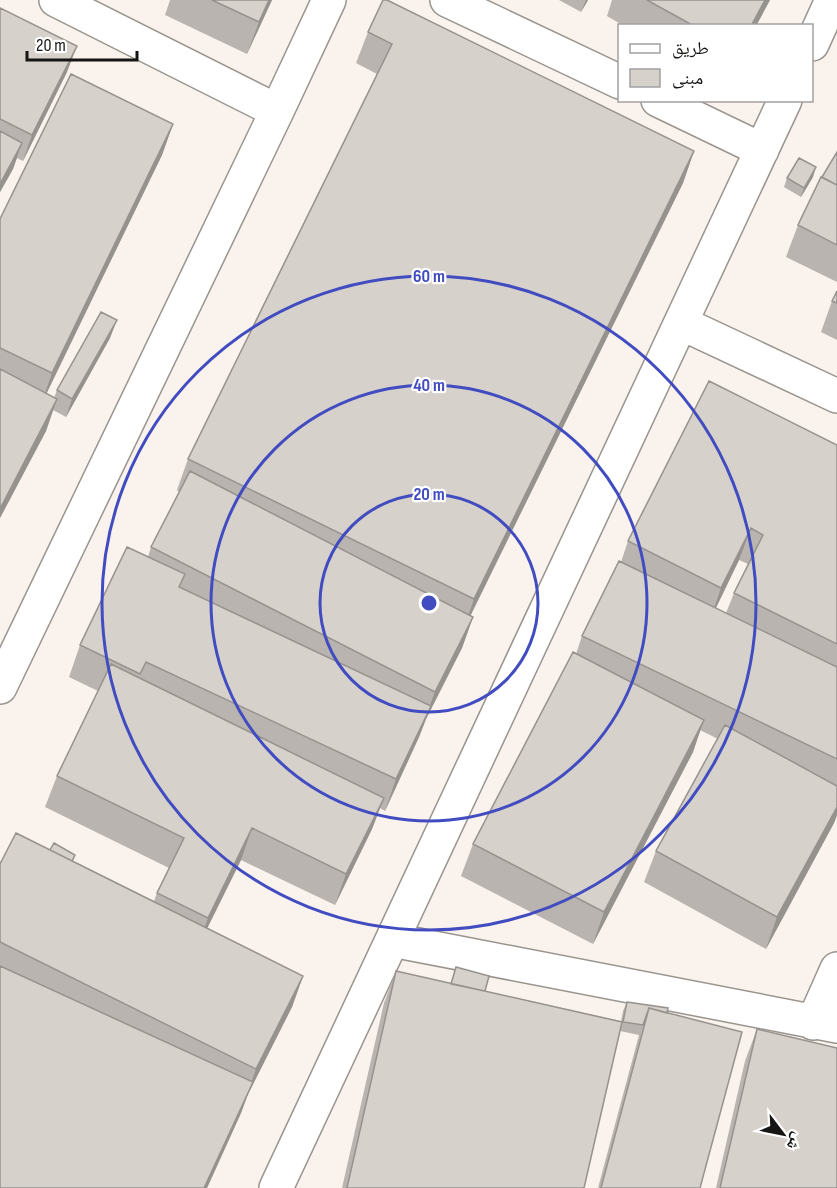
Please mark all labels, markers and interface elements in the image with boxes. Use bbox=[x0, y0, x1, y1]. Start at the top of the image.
scale bar bbox=[27, 24, 136, 62]
legend bbox=[618, 24, 813, 102]
text: 20 m bbox=[36, 35, 66, 56]
text: طريق bbox=[672, 38, 709, 59]
text: مبنى bbox=[672, 68, 703, 89]
text: 60 m bbox=[413, 266, 445, 287]
text: 40 m bbox=[413, 375, 445, 396]
text: 20 m bbox=[413, 484, 445, 505]
centre of rings bbox=[419, 593, 439, 613]
north arrow bbox=[753, 1104, 813, 1164]
text: ش bbox=[782, 1129, 807, 1153]

